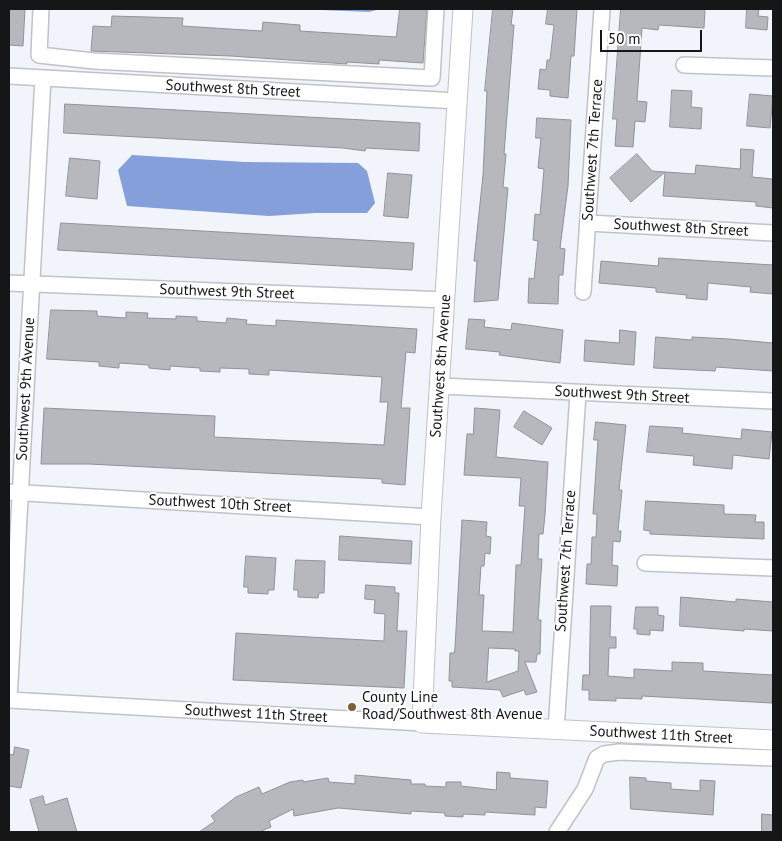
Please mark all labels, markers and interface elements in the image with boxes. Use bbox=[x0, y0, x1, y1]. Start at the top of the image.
scale bar bbox=[602, 20, 704, 52]
text: 50 m bbox=[608, 29, 641, 48]
street label: Southwest 8th Street bbox=[165, 76, 301, 102]
street label: Southwest 7th Terrace bbox=[579, 79, 607, 221]
street label: Southwest 8th Street bbox=[613, 215, 749, 241]
street label: Southwest 9th Street bbox=[159, 281, 295, 303]
street label: Southwest 8th Avenue bbox=[427, 294, 455, 438]
street label: Southwest 9th Avenue bbox=[13, 317, 39, 461]
street label: Southwest 9th Street bbox=[554, 382, 690, 408]
street label: Southwest 7th Terrace bbox=[552, 490, 580, 632]
street label: Southwest 10th Street bbox=[148, 491, 292, 517]
place label: County Line Road/Southwest 8th Avenue bbox=[362, 689, 543, 724]
street label: Southwest 11th Street bbox=[184, 701, 328, 727]
marker: County Line Road/Southwest 8th Avenue bbox=[346, 701, 358, 713]
street label: Southwest 11th Street bbox=[589, 722, 733, 748]

